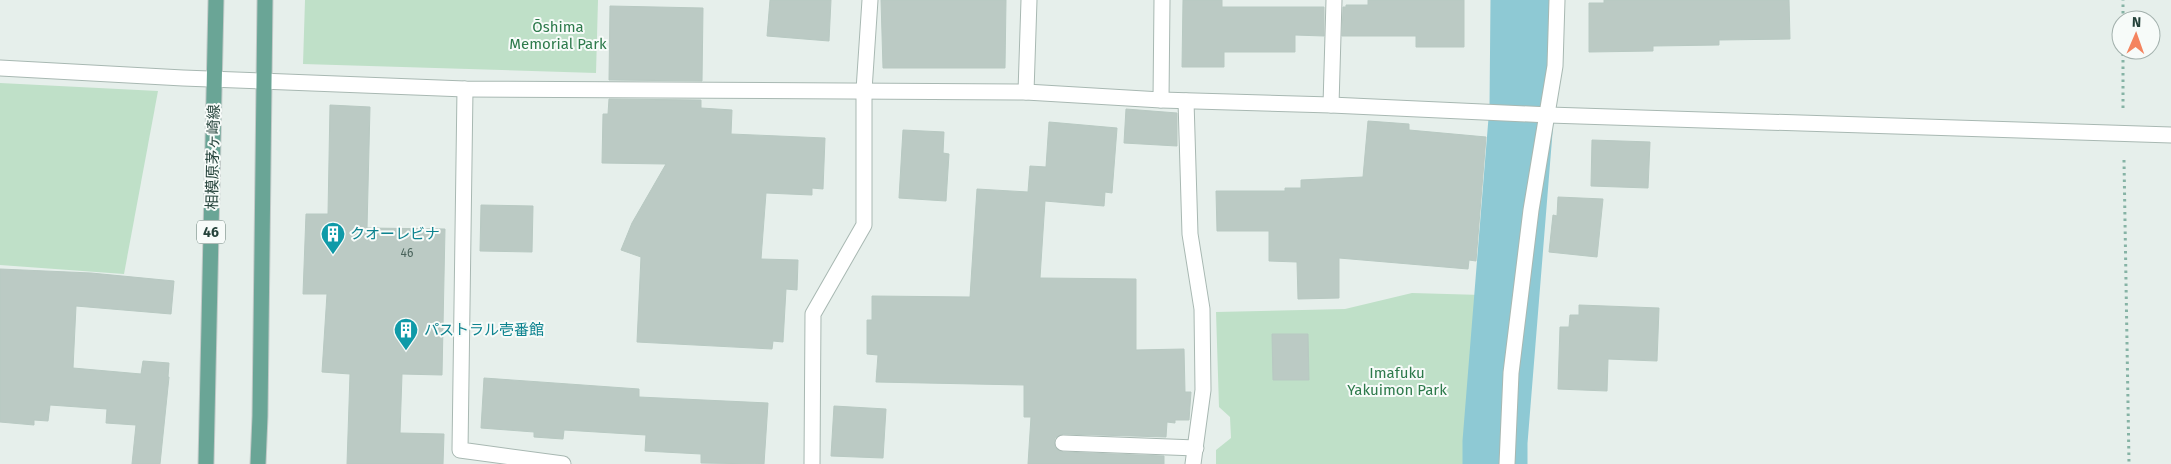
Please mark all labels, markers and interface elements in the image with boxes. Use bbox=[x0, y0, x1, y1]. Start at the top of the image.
north arrow bbox=[2111, 10, 2161, 60]
text: N bbox=[2131, 14, 2141, 31]
park label: Ōshima Memorial Park bbox=[509, 18, 607, 53]
street label: 相模原茅ヶ崎線 bbox=[203, 104, 223, 210]
road number: 46 bbox=[197, 220, 225, 243]
building icon: クオーレビナ bbox=[320, 221, 346, 255]
place label: クオーレビナ bbox=[350, 225, 440, 243]
house number: 46 bbox=[401, 246, 413, 260]
building icon: パストラル壱番館 bbox=[393, 317, 419, 351]
place label: パストラル壱番館 bbox=[424, 321, 544, 339]
park label: Imafuku Yakuimon Park bbox=[1347, 364, 1447, 399]

